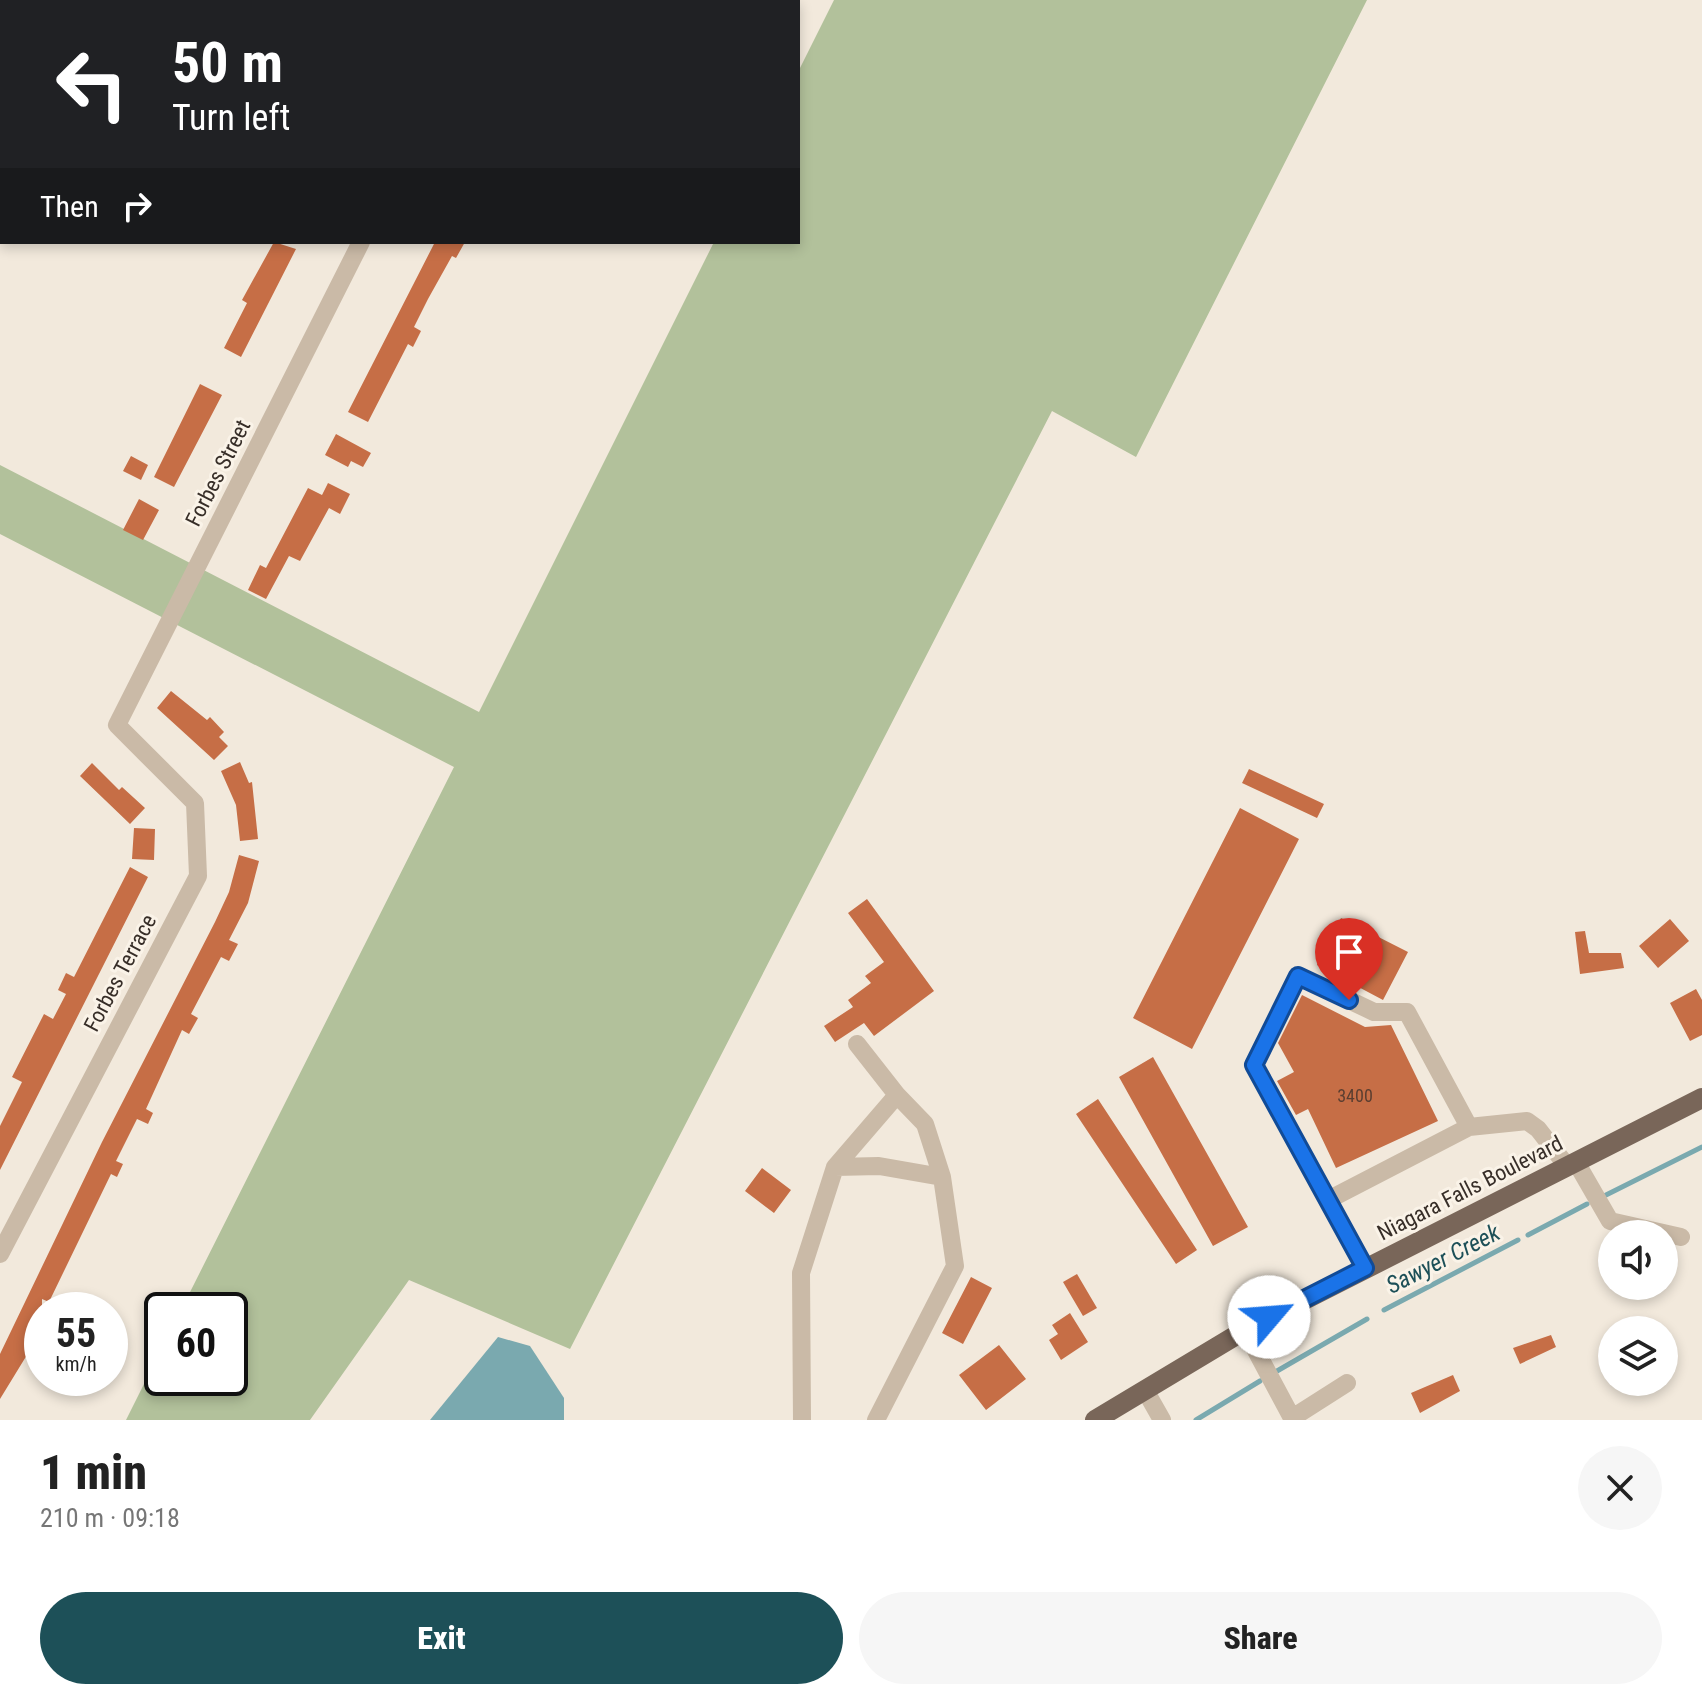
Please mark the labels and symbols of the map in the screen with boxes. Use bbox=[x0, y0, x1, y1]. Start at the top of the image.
street label: Forbes Street bbox=[181, 416, 255, 530]
street label: Forbes Terrace bbox=[79, 910, 161, 1036]
pin bbox=[1315, 918, 1383, 1000]
house number: 3400 bbox=[1337, 1085, 1373, 1106]
street label: Niagara Falls Boulevard bbox=[1373, 1130, 1567, 1246]
water label: Sawyer Creek bbox=[1382, 1218, 1505, 1300]
position arrow bbox=[1227, 1275, 1311, 1359]
speed limit sign: 60 bbox=[144, 1292, 248, 1396]

